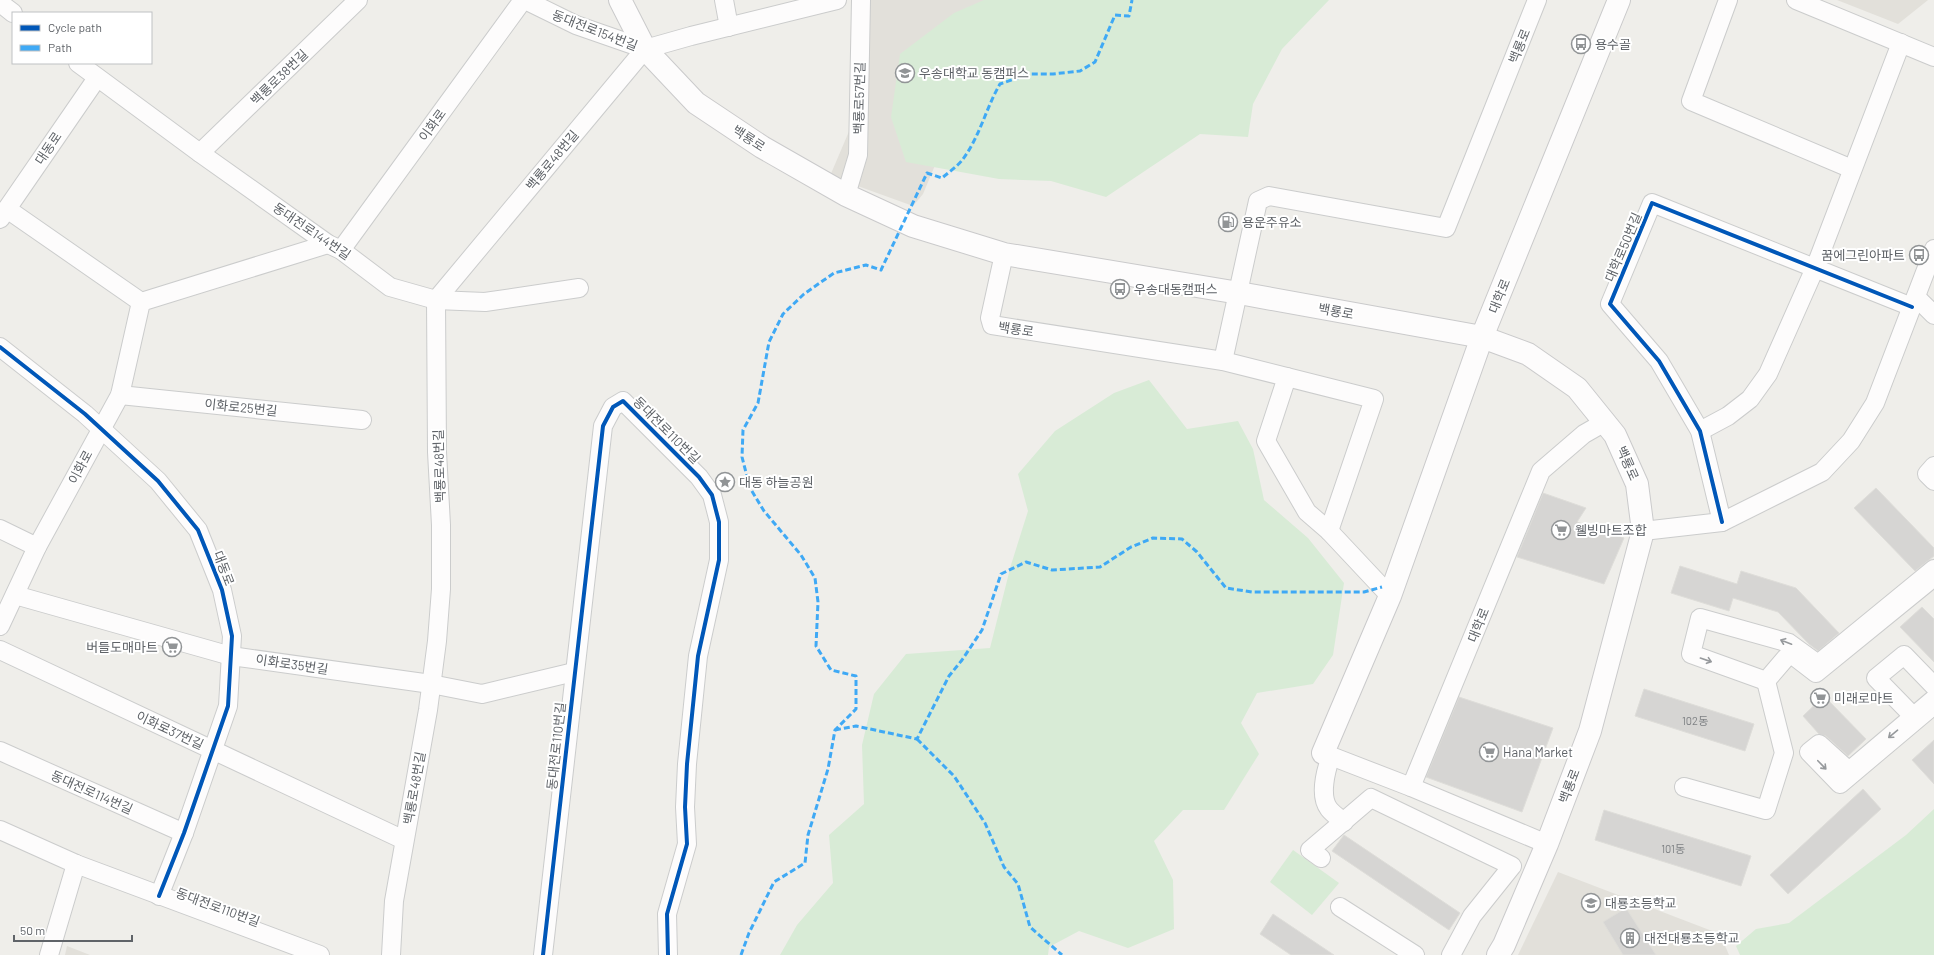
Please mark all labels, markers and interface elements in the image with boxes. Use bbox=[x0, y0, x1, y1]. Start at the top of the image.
street label: 동대전로154번길 bbox=[550, 6, 640, 54]
legend bbox=[12, 12, 152, 64]
text: Cycle path bbox=[48, 20, 102, 34]
street label: 백룡로 bbox=[1505, 26, 1533, 66]
bus stop icon: 용수골 bbox=[1570, 33, 1592, 55]
place label: 용수골 bbox=[1595, 36, 1631, 52]
text: Path bbox=[48, 40, 72, 54]
street label: 백룡로38번길 bbox=[247, 46, 311, 108]
street label: 백룡로57번길 bbox=[850, 62, 868, 134]
school or university icon: 우송대학교 동캠퍼스 bbox=[894, 62, 916, 84]
place label: 우송대학교 동캠퍼스 bbox=[919, 65, 1029, 81]
street label: 이화로 bbox=[415, 106, 449, 144]
street label: 백룡로 bbox=[730, 122, 768, 154]
street label: 백룡로48번길 bbox=[522, 127, 582, 193]
street label: 대동로 bbox=[31, 129, 65, 167]
street label: 동대전로144번길 bbox=[270, 199, 354, 263]
street label: 대학로50번길 bbox=[1601, 210, 1645, 284]
fuel station icon: 용운주유소 bbox=[1217, 211, 1239, 233]
place label: 용운주유소 bbox=[1242, 214, 1302, 230]
bus stop icon: 꿈에그린아파트 bbox=[1908, 244, 1930, 266]
place label: 꿈에그린아파트 bbox=[1821, 247, 1905, 263]
street label: 대학로 bbox=[1485, 276, 1513, 316]
bus stop icon: 우송대동캠퍼스 bbox=[1109, 278, 1131, 300]
place label: 우송대동캠퍼스 bbox=[1134, 281, 1218, 297]
street label: 백룡로 bbox=[1317, 300, 1355, 322]
street label: 백룡로 bbox=[997, 318, 1035, 340]
street label: 동대전로110번길 bbox=[630, 393, 704, 467]
street label: 이화로25번길 bbox=[204, 395, 278, 419]
street label: 백룡로48번길 bbox=[430, 429, 448, 503]
street label: 백룡로 bbox=[1613, 443, 1643, 483]
street label: 이화로 bbox=[65, 447, 96, 487]
place icon: 대동 하늘공원 bbox=[714, 471, 736, 493]
place label: 대동 하늘공원 bbox=[739, 474, 813, 490]
supermarket icon: 웰빙마트조합 bbox=[1550, 519, 1572, 541]
place label: 웰빙마트조합 bbox=[1575, 522, 1647, 538]
street label: 대동로 bbox=[210, 548, 238, 588]
street label: 대학로 bbox=[1464, 605, 1492, 645]
supermarket icon: 버들도매마트 bbox=[161, 636, 183, 658]
one-way arrow bbox=[1780, 638, 1792, 646]
place label: 버들도매마트 bbox=[86, 639, 158, 655]
street label: 이화로35번길 bbox=[255, 651, 329, 677]
one-way arrow bbox=[1700, 657, 1713, 664]
supermarket icon: 미래로마트 bbox=[1809, 687, 1831, 709]
place label: 미래로마트 bbox=[1834, 690, 1894, 706]
street label: 동대전로110번길 bbox=[543, 701, 569, 791]
street label: 이화로37번길 bbox=[134, 707, 206, 753]
house number: 102동 bbox=[1682, 714, 1708, 727]
one-way arrow bbox=[1888, 729, 1899, 738]
supermarket icon: Hana Market bbox=[1478, 741, 1500, 763]
place label: Hana Market bbox=[1503, 744, 1573, 760]
street label: 백룡로48번길 bbox=[400, 750, 428, 826]
one-way arrow bbox=[1817, 760, 1826, 770]
street label: 백룡로 bbox=[1555, 766, 1583, 806]
street label: 동대전로114번길 bbox=[49, 767, 135, 817]
house number: 101동 bbox=[1661, 842, 1685, 855]
street label: 동대전로110번길 bbox=[174, 884, 262, 930]
school or university icon: 대룡초등학교 bbox=[1580, 892, 1602, 914]
place label: 대룡초등학교 bbox=[1605, 895, 1677, 911]
scale bar bbox=[14, 917, 132, 943]
text: 50 m bbox=[20, 923, 45, 937]
building icon: 대전대룡초등학교 bbox=[1619, 927, 1641, 949]
place label: 대전대룡초등학교 bbox=[1644, 930, 1740, 946]

